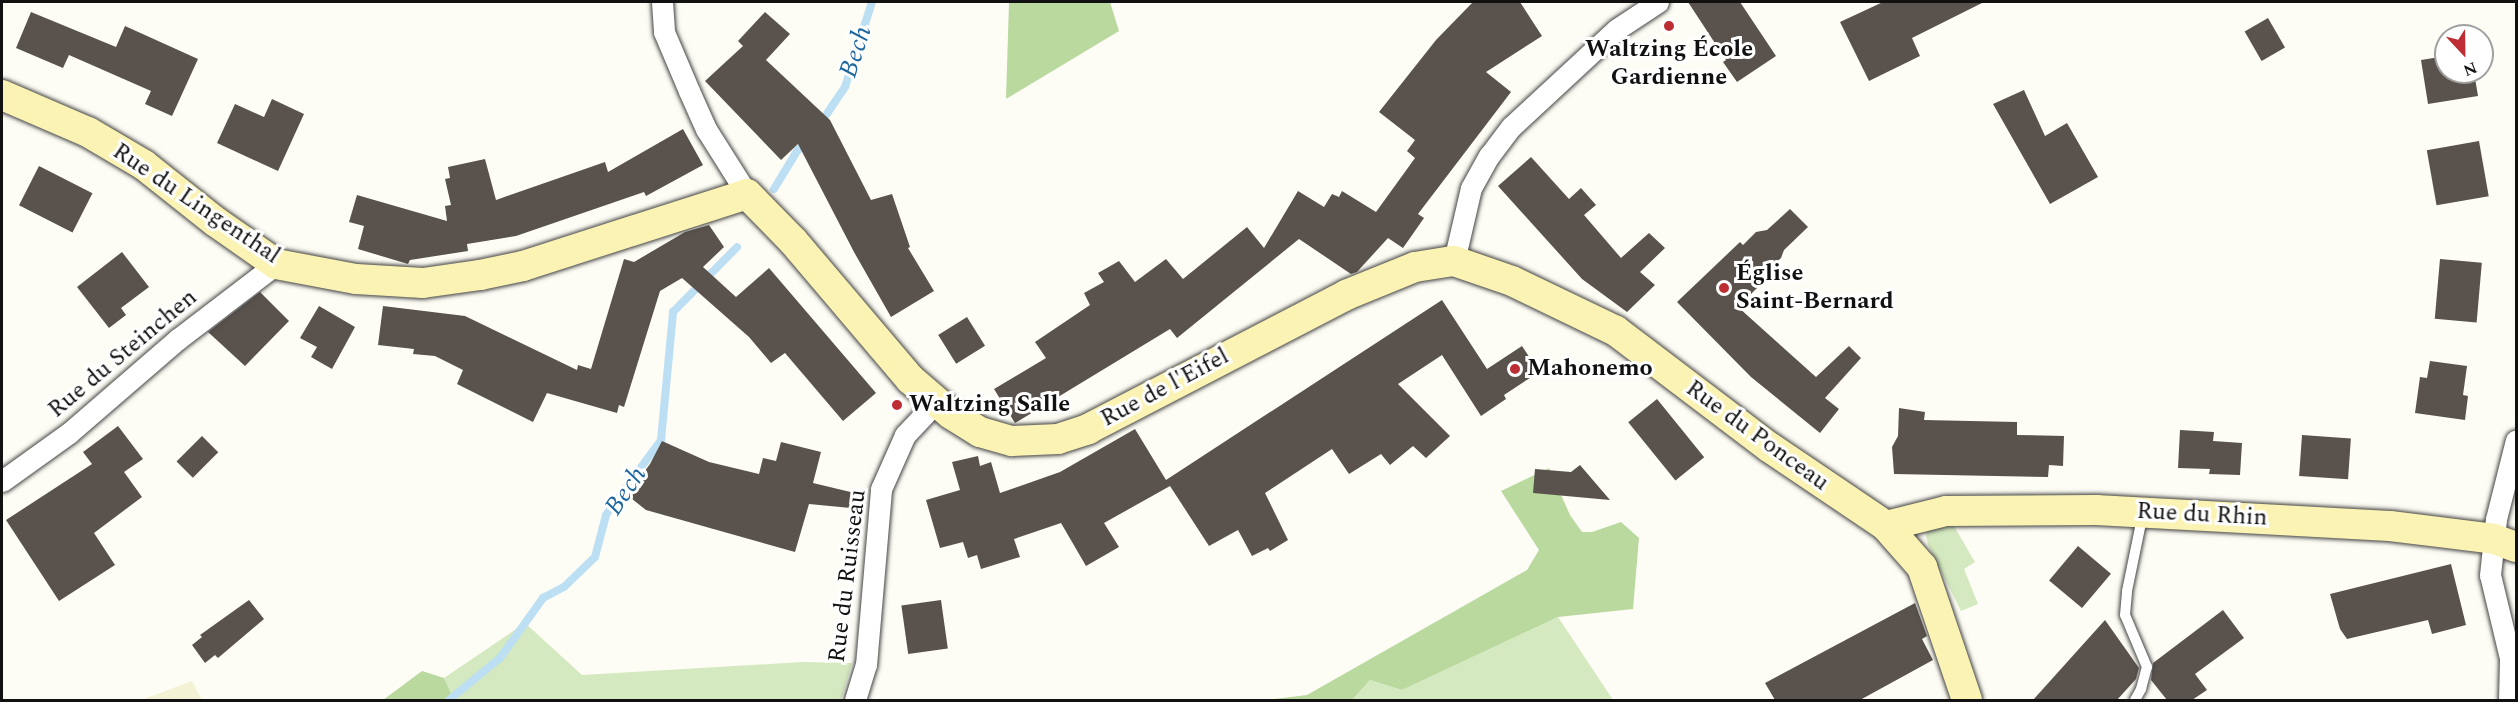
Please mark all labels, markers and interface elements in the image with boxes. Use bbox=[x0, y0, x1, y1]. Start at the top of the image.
marker: Waltzing École Gardienne bbox=[1662, 19, 1676, 33]
water label: Bech bbox=[833, 22, 879, 82]
north arrow bbox=[2434, 24, 2494, 84]
place label: Waltzing École Gardienne bbox=[1585, 36, 1753, 92]
text: N bbox=[2459, 55, 2481, 82]
street label: Rue du Lingenthal bbox=[107, 137, 285, 271]
place label: Église Saint-Bernard bbox=[1736, 260, 1894, 316]
marker: Église Saint-Bernard bbox=[1717, 281, 1731, 295]
street label: Rue du Steinchen bbox=[43, 283, 203, 425]
street label: Rue de l'Eifel bbox=[1096, 342, 1234, 434]
place label: Mahonemo bbox=[1527, 355, 1653, 383]
marker: Mahonemo bbox=[1508, 362, 1522, 376]
street label: Rue du Ponceau bbox=[1680, 374, 1834, 498]
place label: Waltzing Salle bbox=[909, 391, 1070, 419]
marker: Waltzing Salle bbox=[890, 398, 904, 412]
water label: Bech bbox=[598, 461, 654, 521]
street label: Rue du Ruisseau bbox=[823, 488, 873, 664]
street label: Rue du Rhin bbox=[2136, 497, 2268, 533]

